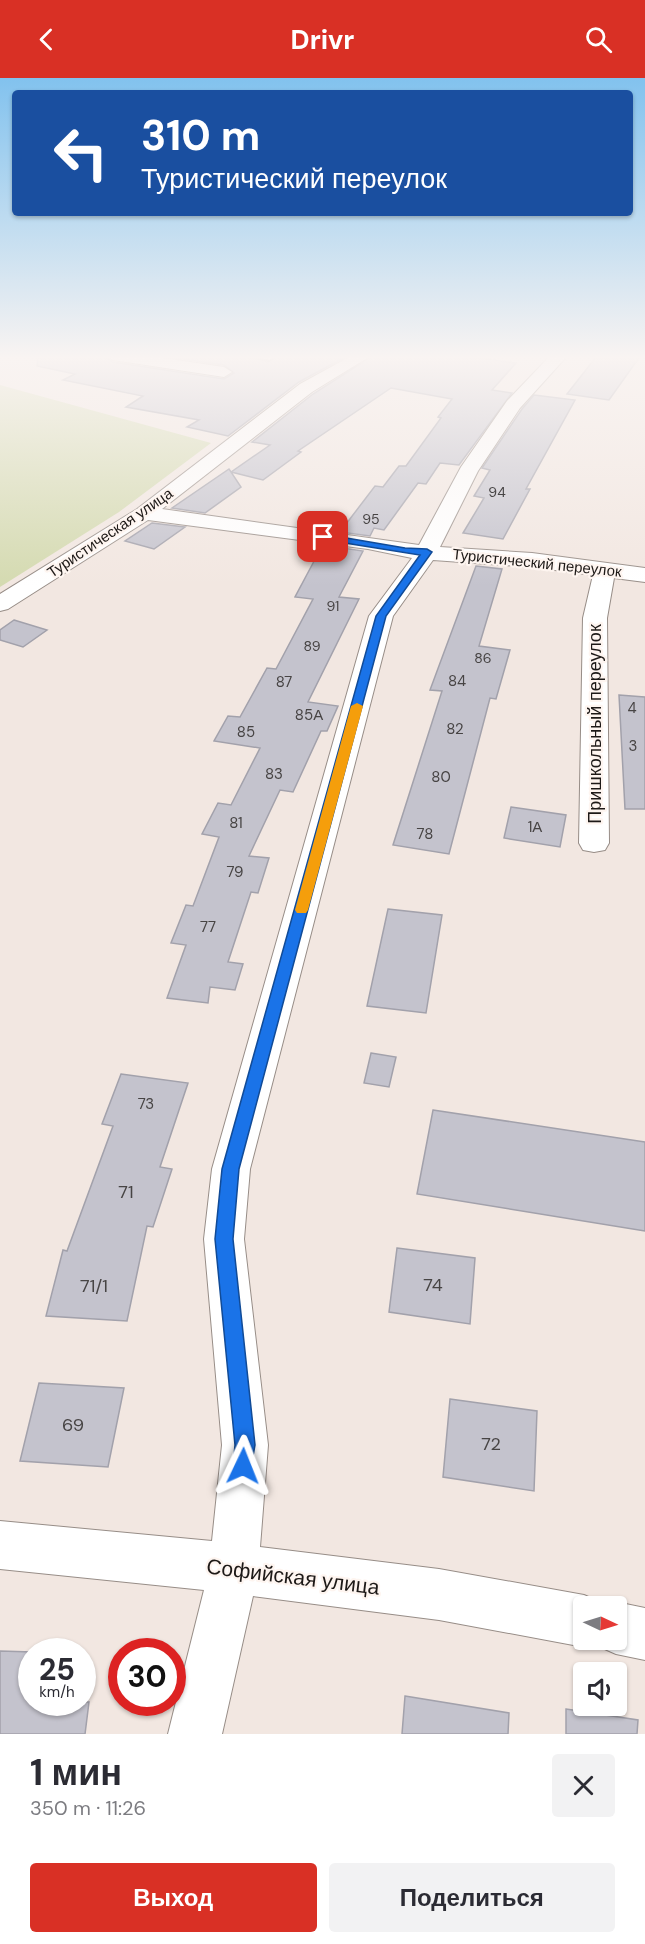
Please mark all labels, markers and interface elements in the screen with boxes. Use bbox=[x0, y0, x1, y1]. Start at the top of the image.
text: Drivr bbox=[291, 22, 354, 57]
icon: back bbox=[30, 23, 63, 56]
icon: search bbox=[582, 23, 615, 56]
text: 310 m bbox=[141, 108, 260, 163]
icon: left bbox=[42, 114, 120, 192]
text: Туристический переулок bbox=[141, 161, 447, 196]
street label: Туристическая улица bbox=[43, 483, 177, 582]
house number: 94 bbox=[488, 483, 506, 501]
house number: 95 bbox=[362, 510, 380, 528]
pin bbox=[297, 511, 348, 562]
icon: arrive bbox=[306, 520, 339, 553]
street label: Туристический переулок bbox=[451, 544, 623, 582]
house number: 91 bbox=[327, 597, 339, 615]
street label: Пришкольный переулок bbox=[583, 624, 607, 824]
house number: 89 bbox=[304, 637, 321, 655]
house number: 86 bbox=[474, 649, 492, 667]
house number: 84 bbox=[448, 671, 466, 691]
house number: 87 bbox=[276, 672, 292, 692]
house number: 4 bbox=[627, 698, 637, 718]
house number: 85А bbox=[295, 705, 323, 725]
house number: 82 bbox=[446, 719, 464, 739]
house number: 85 bbox=[237, 722, 255, 742]
house number: 3 bbox=[629, 736, 637, 756]
house number: 83 bbox=[265, 764, 283, 784]
house number: 80 bbox=[431, 767, 451, 787]
house number: 81 bbox=[229, 813, 243, 833]
house number: 1А bbox=[528, 817, 542, 837]
house number: 78 bbox=[417, 824, 433, 844]
house number: 79 bbox=[226, 862, 244, 882]
house number: 77 bbox=[200, 917, 216, 937]
house number: 73 bbox=[138, 1094, 154, 1114]
house number: 71 bbox=[118, 1180, 134, 1204]
house number: 74 bbox=[423, 1273, 443, 1297]
house number: 71/1 bbox=[80, 1274, 108, 1298]
house number: 69 bbox=[62, 1413, 84, 1437]
house number: 72 bbox=[481, 1432, 501, 1456]
position arrow bbox=[211, 1434, 275, 1498]
street label: Софийская улица bbox=[205, 1552, 381, 1602]
north arrow bbox=[573, 1596, 627, 1650]
map controls bbox=[573, 1596, 627, 1716]
speed limit sign: 30 bbox=[108, 1638, 186, 1716]
text: 25 bbox=[39, 1650, 75, 1689]
button: sound bbox=[573, 1662, 627, 1716]
text: km/h bbox=[39, 1682, 75, 1702]
text: 1 мин bbox=[30, 1749, 122, 1796]
button: close bbox=[552, 1754, 615, 1817]
text: 350 m · 11:26 bbox=[30, 1795, 146, 1821]
button: Выход bbox=[30, 1863, 317, 1932]
button: Поделиться bbox=[329, 1863, 615, 1932]

